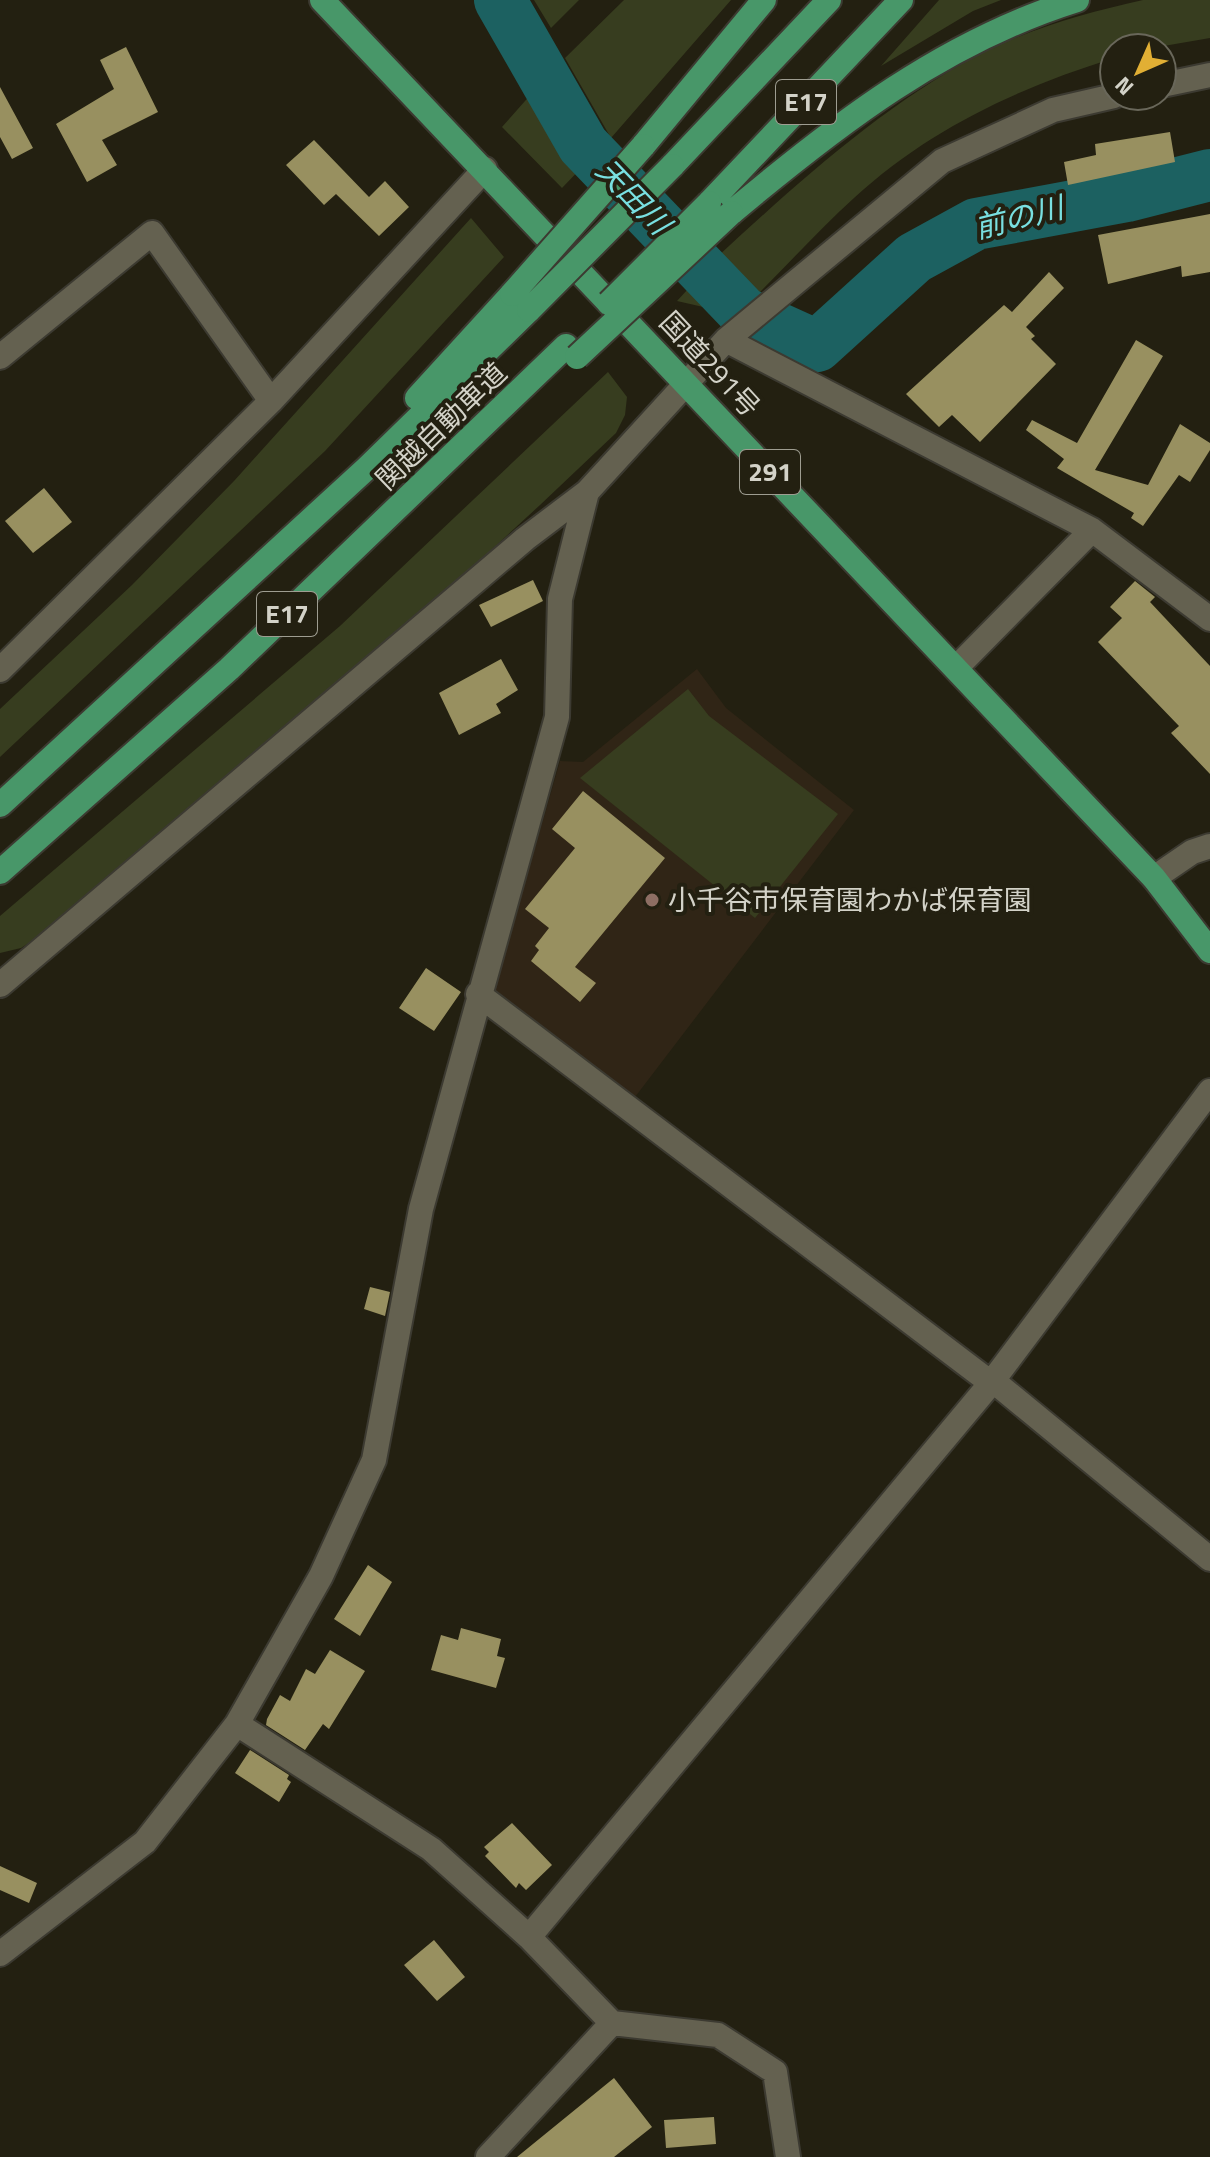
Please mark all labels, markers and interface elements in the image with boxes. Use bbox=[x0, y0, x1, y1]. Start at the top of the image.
north arrow bbox=[1098, 32, 1178, 112]
text: N bbox=[1106, 69, 1141, 104]
road number: E17 bbox=[776, 80, 836, 124]
water label: 天田川 bbox=[586, 148, 684, 247]
water label: 前の川 bbox=[970, 183, 1071, 250]
street label: 国道291号 bbox=[650, 301, 771, 426]
street label: 関越自動車道 bbox=[365, 352, 516, 499]
road number: 291 bbox=[740, 450, 800, 494]
road number: E17 bbox=[257, 592, 317, 636]
place label: 小千谷市保育園わかば保育園 bbox=[668, 878, 1032, 921]
marker: 小千谷市保育園わかば保育園 bbox=[643, 891, 661, 909]

